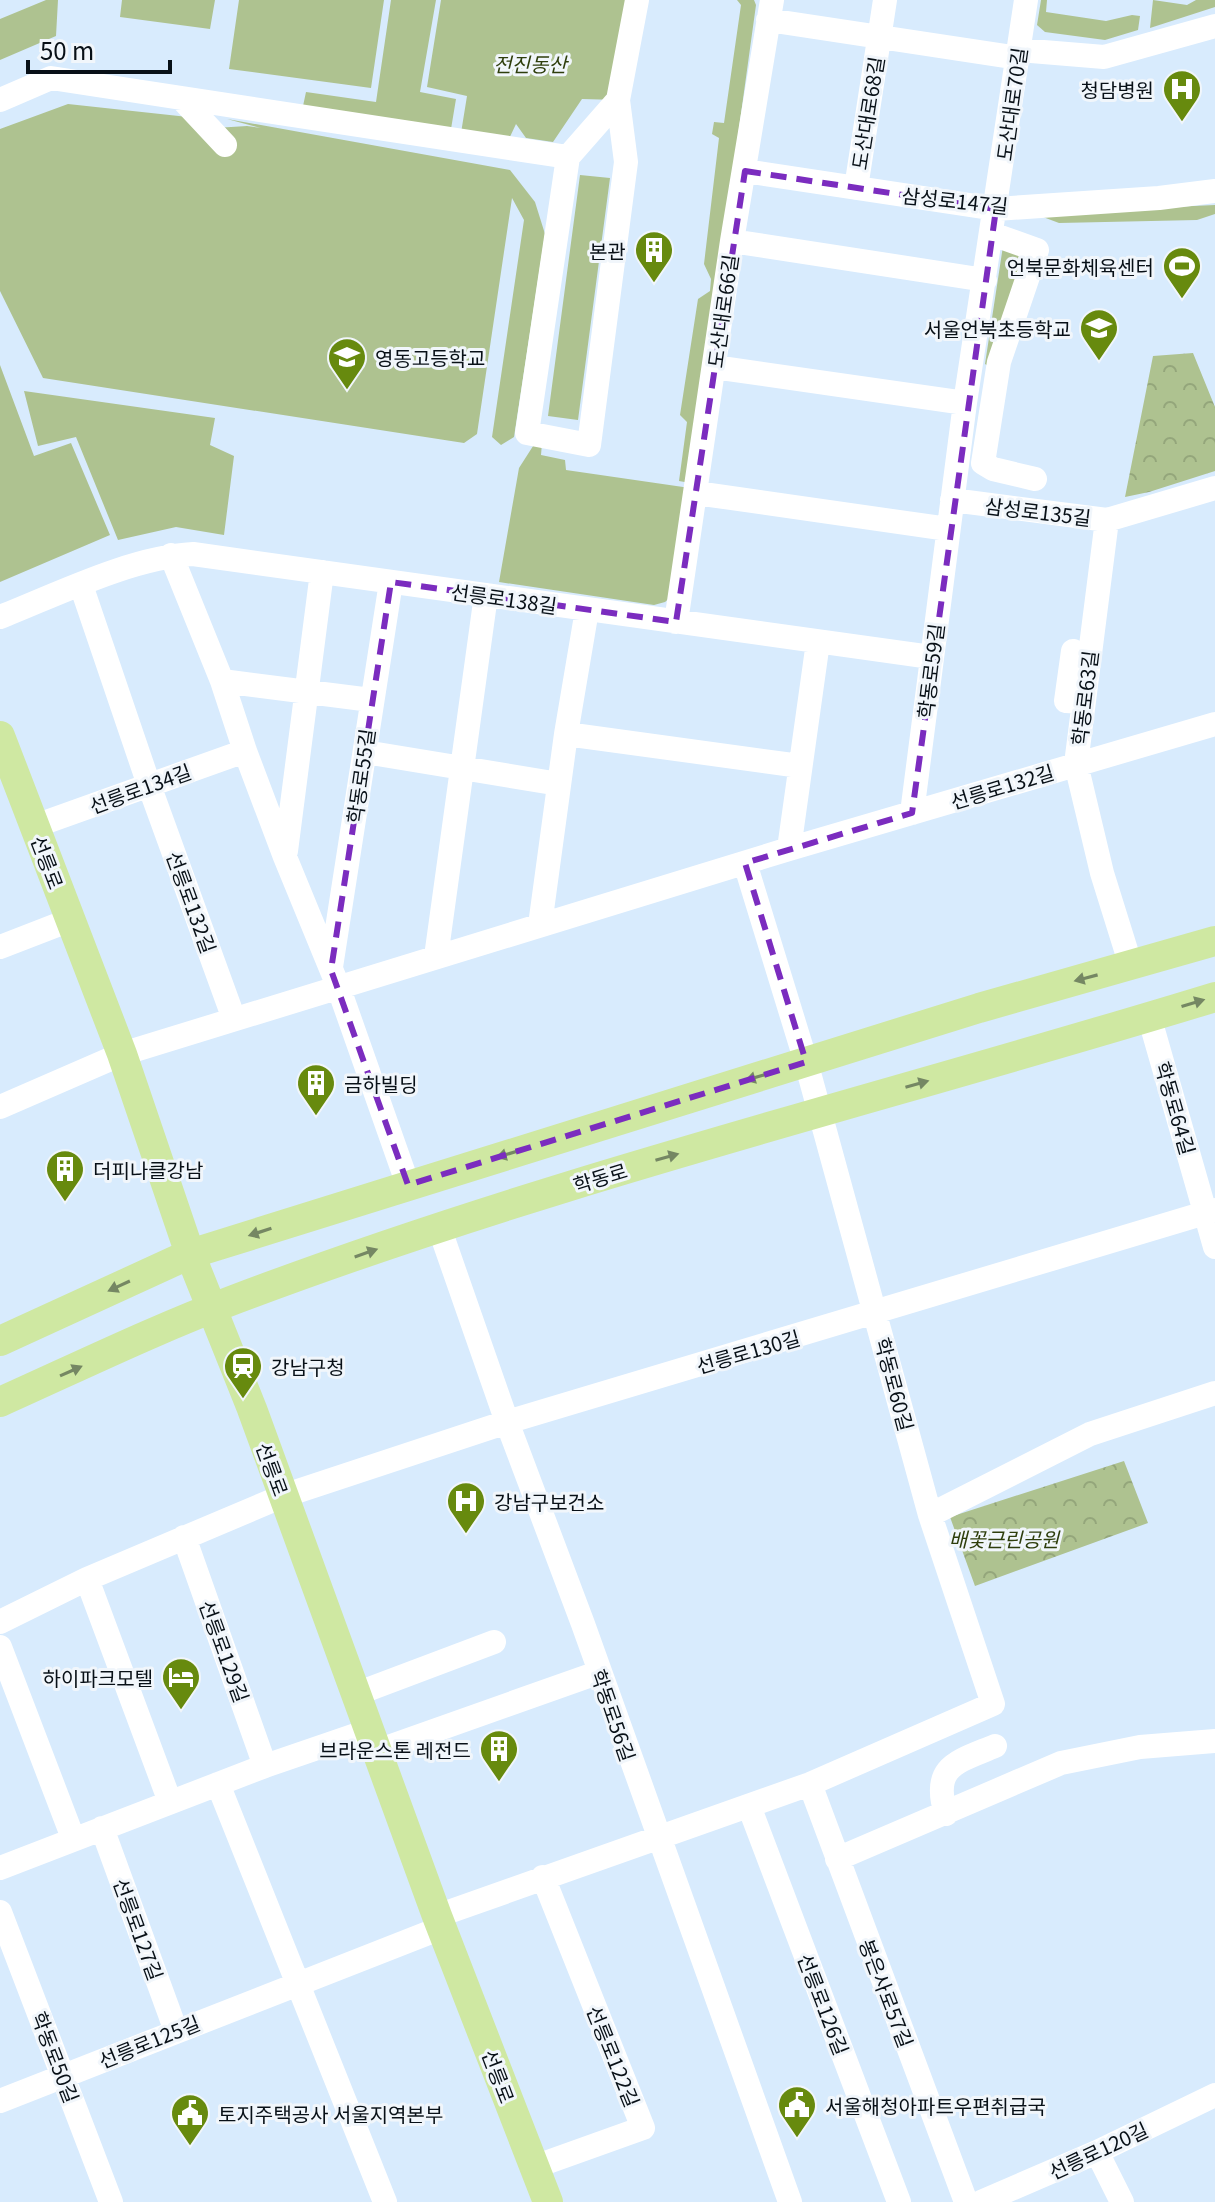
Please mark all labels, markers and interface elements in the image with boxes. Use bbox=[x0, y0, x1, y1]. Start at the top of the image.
scale bar bbox=[28, 24, 170, 74]
text: 50 m bbox=[40, 32, 94, 67]
street label: 도산대로70길 bbox=[989, 45, 1033, 163]
park label: 전진동산 bbox=[493, 49, 569, 78]
street label: 도산대로68길 bbox=[844, 54, 890, 172]
hospital icon: 청담병원 bbox=[1161, 68, 1203, 123]
place label: 청담병원 bbox=[1080, 75, 1154, 104]
street label: 삼성로147길 bbox=[900, 180, 1010, 220]
building icon: 본관 bbox=[633, 229, 675, 284]
place label: 본관 bbox=[589, 236, 626, 265]
sports icon: 언북문화체육센터 bbox=[1161, 245, 1203, 300]
street label: 도산대로66길 bbox=[700, 252, 744, 370]
place label: 언북문화체육센터 bbox=[1007, 252, 1154, 281]
school or university icon: 서울언북초등학교 bbox=[1078, 307, 1120, 362]
place label: 서울언북초등학교 bbox=[924, 314, 1071, 343]
school or university icon: 영동고등학교 bbox=[326, 336, 368, 391]
place label: 영동고등학교 bbox=[375, 343, 485, 372]
street label: 삼성로135길 bbox=[983, 490, 1093, 532]
street label: 선릉로138길 bbox=[449, 576, 559, 620]
street label: 학동로59길 bbox=[910, 622, 950, 720]
street label: 학동로63길 bbox=[1064, 649, 1104, 747]
street label: 학동로55길 bbox=[339, 727, 381, 825]
street label: 선릉로134길 bbox=[85, 756, 195, 820]
street label: 선릉로132길 bbox=[947, 757, 1057, 815]
street label: 선릉로 bbox=[25, 831, 71, 893]
street label: 선릉로132길 bbox=[160, 847, 224, 957]
one-way arrow bbox=[1074, 973, 1099, 985]
one-way arrow bbox=[1181, 996, 1205, 1009]
street label: 학동로64길 bbox=[1149, 1058, 1203, 1158]
building icon: 금하빌딩 bbox=[295, 1062, 337, 1117]
place label: 금하빌딩 bbox=[344, 1069, 418, 1098]
one-way arrow bbox=[744, 1071, 768, 1084]
one-way arrow bbox=[905, 1077, 929, 1090]
building icon: 더피나클강남 bbox=[44, 1148, 86, 1203]
one-way arrow bbox=[496, 1148, 520, 1161]
one-way arrow bbox=[655, 1150, 679, 1163]
place label: 더피나클강남 bbox=[93, 1155, 203, 1184]
street label: 학동로 bbox=[569, 1155, 631, 1199]
one-way arrow bbox=[248, 1226, 272, 1239]
one-way arrow bbox=[354, 1247, 378, 1259]
one-way arrow bbox=[107, 1279, 131, 1293]
street label: 선릉로130길 bbox=[693, 1322, 803, 1380]
street label: 학동로60길 bbox=[869, 1334, 921, 1434]
station icon: 강남구청 bbox=[222, 1345, 264, 1400]
place label: 강남구청 bbox=[271, 1352, 345, 1381]
one-way arrow bbox=[60, 1364, 83, 1377]
street label: 선릉로 bbox=[250, 1438, 296, 1500]
hospital icon: 강남구보건소 bbox=[445, 1480, 487, 1535]
place label: 강남구보건소 bbox=[494, 1487, 604, 1516]
park label: 배꽃근린공원 bbox=[949, 1524, 1061, 1553]
street label: 선릉로129길 bbox=[193, 1596, 257, 1706]
hotel icon: 하이파크모텔 bbox=[160, 1656, 202, 1711]
place label: 하이파크모텔 bbox=[43, 1663, 153, 1692]
street label: 학동로56길 bbox=[585, 1665, 643, 1765]
building icon: 브라운스톤 레전드 bbox=[478, 1728, 520, 1783]
place label: 브라운스톤 레전드 bbox=[319, 1735, 471, 1764]
street label: 선릉로127길 bbox=[107, 1874, 171, 1984]
street label: 봉은사로57길 bbox=[853, 1934, 921, 2052]
street label: 선릉로126길 bbox=[791, 1949, 857, 2059]
street label: 선릉로122길 bbox=[581, 2001, 647, 2111]
street label: 학동로50길 bbox=[25, 2007, 87, 2107]
street label: 선릉로125길 bbox=[94, 2008, 204, 2074]
street label: 선릉로 bbox=[476, 2045, 522, 2107]
public building icon: 서울해청아파트우편취급국 bbox=[776, 2084, 818, 2139]
place label: 서울해청아파트우편취급국 bbox=[825, 2091, 1046, 2120]
public building icon: 토지주택공사 서울지역본부 bbox=[169, 2092, 211, 2147]
place label: 토지주택공사 서울지역본부 bbox=[218, 2099, 443, 2128]
street label: 선릉로120길 bbox=[1043, 2114, 1153, 2186]

